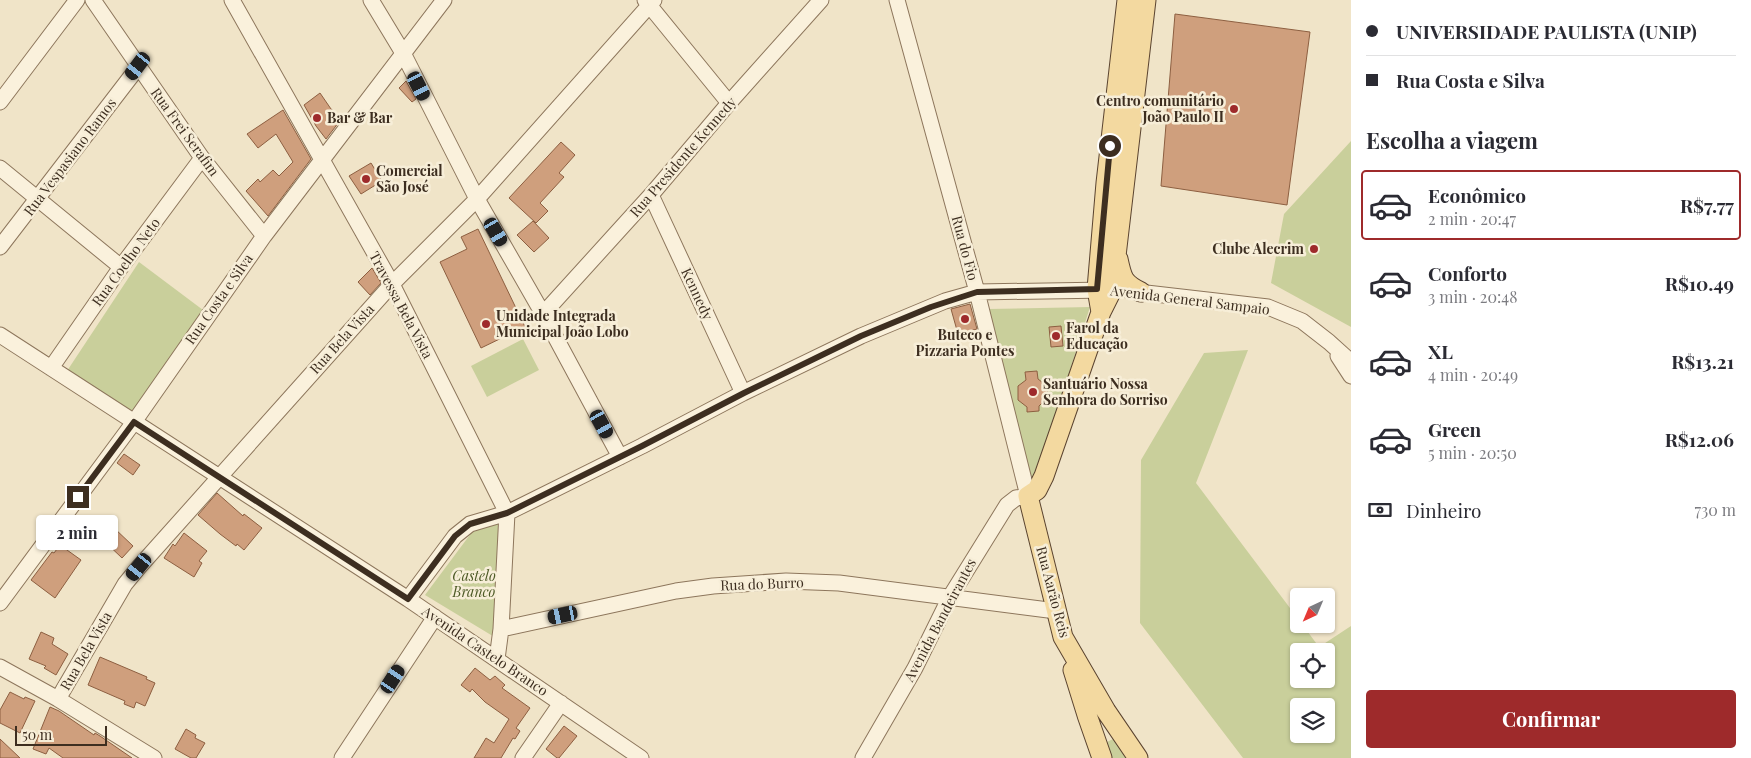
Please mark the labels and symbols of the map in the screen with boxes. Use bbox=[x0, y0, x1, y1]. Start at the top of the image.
car bbox=[122, 50, 153, 82]
car bbox=[405, 69, 432, 103]
street label: Rua Frei Serafim bbox=[147, 84, 224, 180]
place label: Centro comunitário João Paulo II bbox=[1096, 91, 1224, 126]
street label: Rua Presidente Kennedy bbox=[625, 93, 740, 221]
street label: Rua Vespasiano Ramos bbox=[19, 94, 120, 219]
marker: Centro comunitário João Paulo II bbox=[1228, 103, 1240, 115]
place label: Bar & Bar bbox=[327, 108, 393, 127]
marker: Bar & Bar bbox=[311, 112, 323, 124]
route start bbox=[1099, 135, 1121, 157]
place label: Comercial São José bbox=[376, 161, 443, 196]
marker: Comercial São José bbox=[360, 173, 372, 185]
street label: Rua do Fio bbox=[948, 213, 983, 283]
street label: Rua Coelho Neto bbox=[87, 214, 164, 310]
car bbox=[482, 215, 509, 249]
place label: Clube Alecrim bbox=[1212, 239, 1304, 258]
marker: Clube Alecrim bbox=[1308, 243, 1320, 255]
street label: Travessa Bela Vista bbox=[365, 248, 438, 362]
street label: Rua Costa e Silva bbox=[180, 250, 257, 348]
street label: Kennedy bbox=[677, 265, 718, 323]
street label: Avenida General Sampaio bbox=[1108, 280, 1271, 319]
street label: Rua Bela Vista bbox=[305, 300, 378, 378]
place label: Unidade Integrada Municipal João Lobo bbox=[496, 306, 629, 341]
marker: Buteco e Pizzaria Pontes bbox=[959, 313, 971, 325]
marker: Unidade Integrada Municipal João Lobo bbox=[480, 318, 492, 330]
place label: Farol da Educação bbox=[1066, 318, 1128, 353]
place label: Buteco e Pizzaria Pontes bbox=[916, 325, 1014, 360]
marker: Farol da Educação bbox=[1050, 330, 1062, 342]
place label: Santuário Nossa Senhora do Sorriso bbox=[1043, 374, 1168, 409]
marker: Santuário Nossa Senhora do Sorriso bbox=[1027, 386, 1039, 398]
car bbox=[588, 407, 615, 441]
route end bbox=[67, 486, 89, 508]
callout: 2 min bbox=[37, 514, 119, 550]
street label: Rua Aarão Reis bbox=[1032, 544, 1075, 640]
car bbox=[123, 551, 154, 583]
street label: Avenida Bandeirantes bbox=[899, 555, 980, 685]
park label: Castelo Branco bbox=[452, 566, 496, 601]
street label: Rua do Burro bbox=[720, 573, 804, 594]
north arrow bbox=[1290, 588, 1335, 632]
street label: Avenida Castelo Branco bbox=[418, 601, 552, 700]
car bbox=[546, 605, 579, 625]
street label: Rua Bela Vista bbox=[55, 608, 116, 694]
car bbox=[378, 662, 407, 696]
scale bar bbox=[15, 723, 108, 746]

